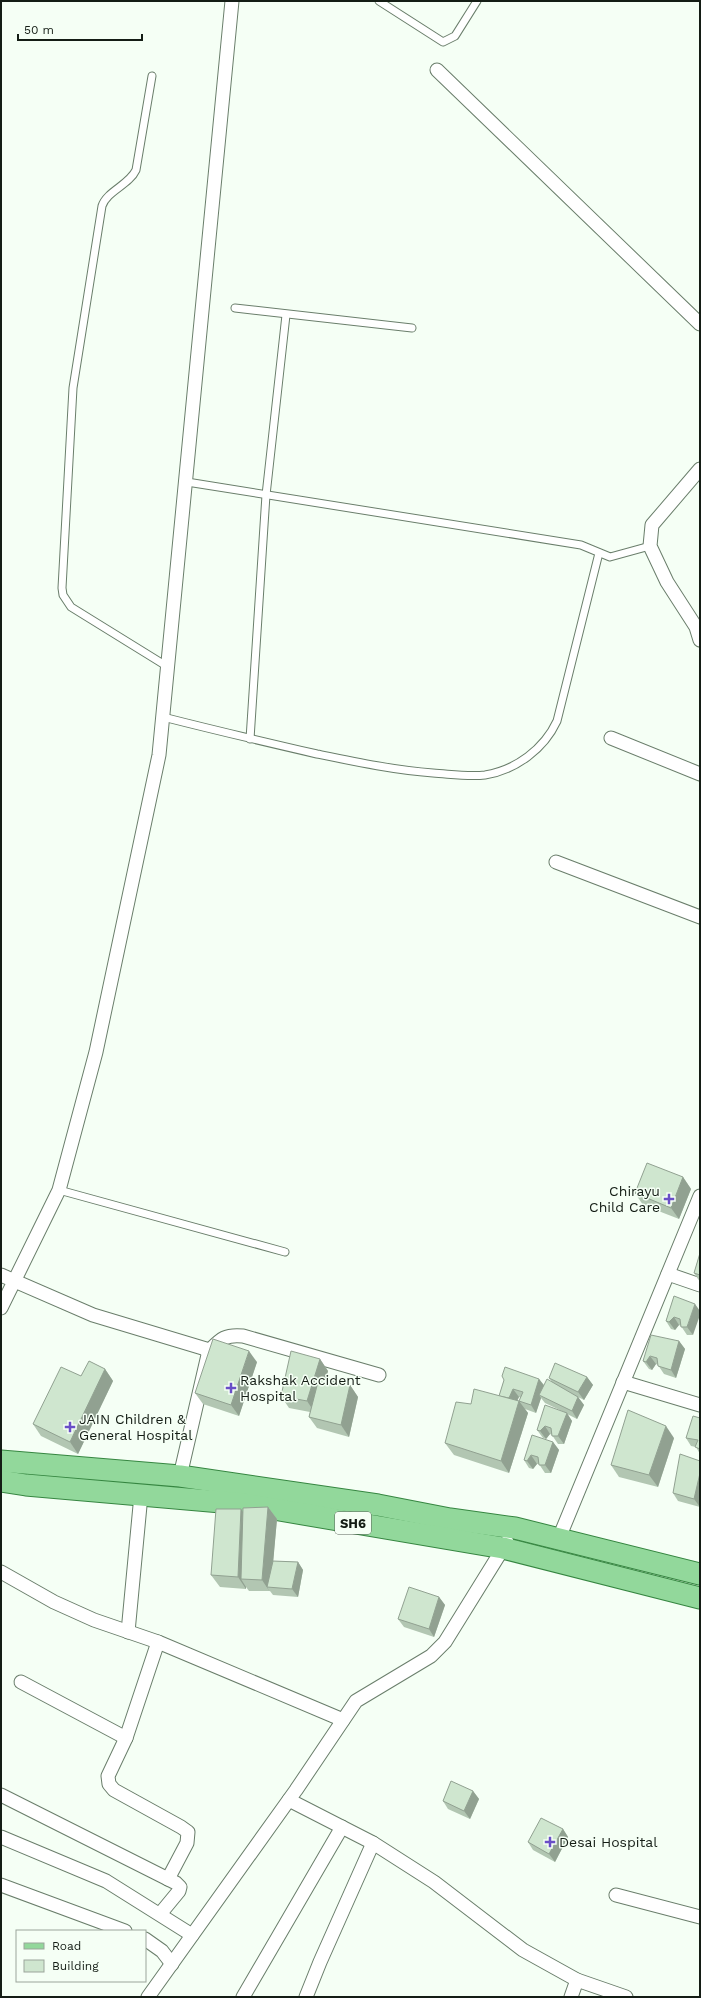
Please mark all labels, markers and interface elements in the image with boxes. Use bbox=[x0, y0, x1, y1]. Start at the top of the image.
scale bar bbox=[18, 16, 142, 42]
text: 50 m bbox=[24, 23, 54, 37]
place label: Chirayu Child Care bbox=[589, 1183, 660, 1215]
marker: Chirayu Child Care bbox=[663, 1193, 675, 1205]
place label: Rakshak Accident Hospital bbox=[240, 1372, 361, 1404]
marker: Rakshak Accident Hospital bbox=[225, 1382, 237, 1394]
place label: JAIN Children & General Hospital bbox=[79, 1411, 193, 1443]
marker: JAIN Children & General Hospital bbox=[64, 1421, 76, 1433]
road number: SH6 bbox=[335, 1512, 371, 1534]
place label: Desai Hospital bbox=[559, 1834, 658, 1850]
marker: Desai Hospital bbox=[544, 1836, 556, 1848]
legend bbox=[16, 1930, 146, 1982]
text: Road bbox=[52, 1939, 81, 1953]
text: Building bbox=[52, 1959, 99, 1973]

